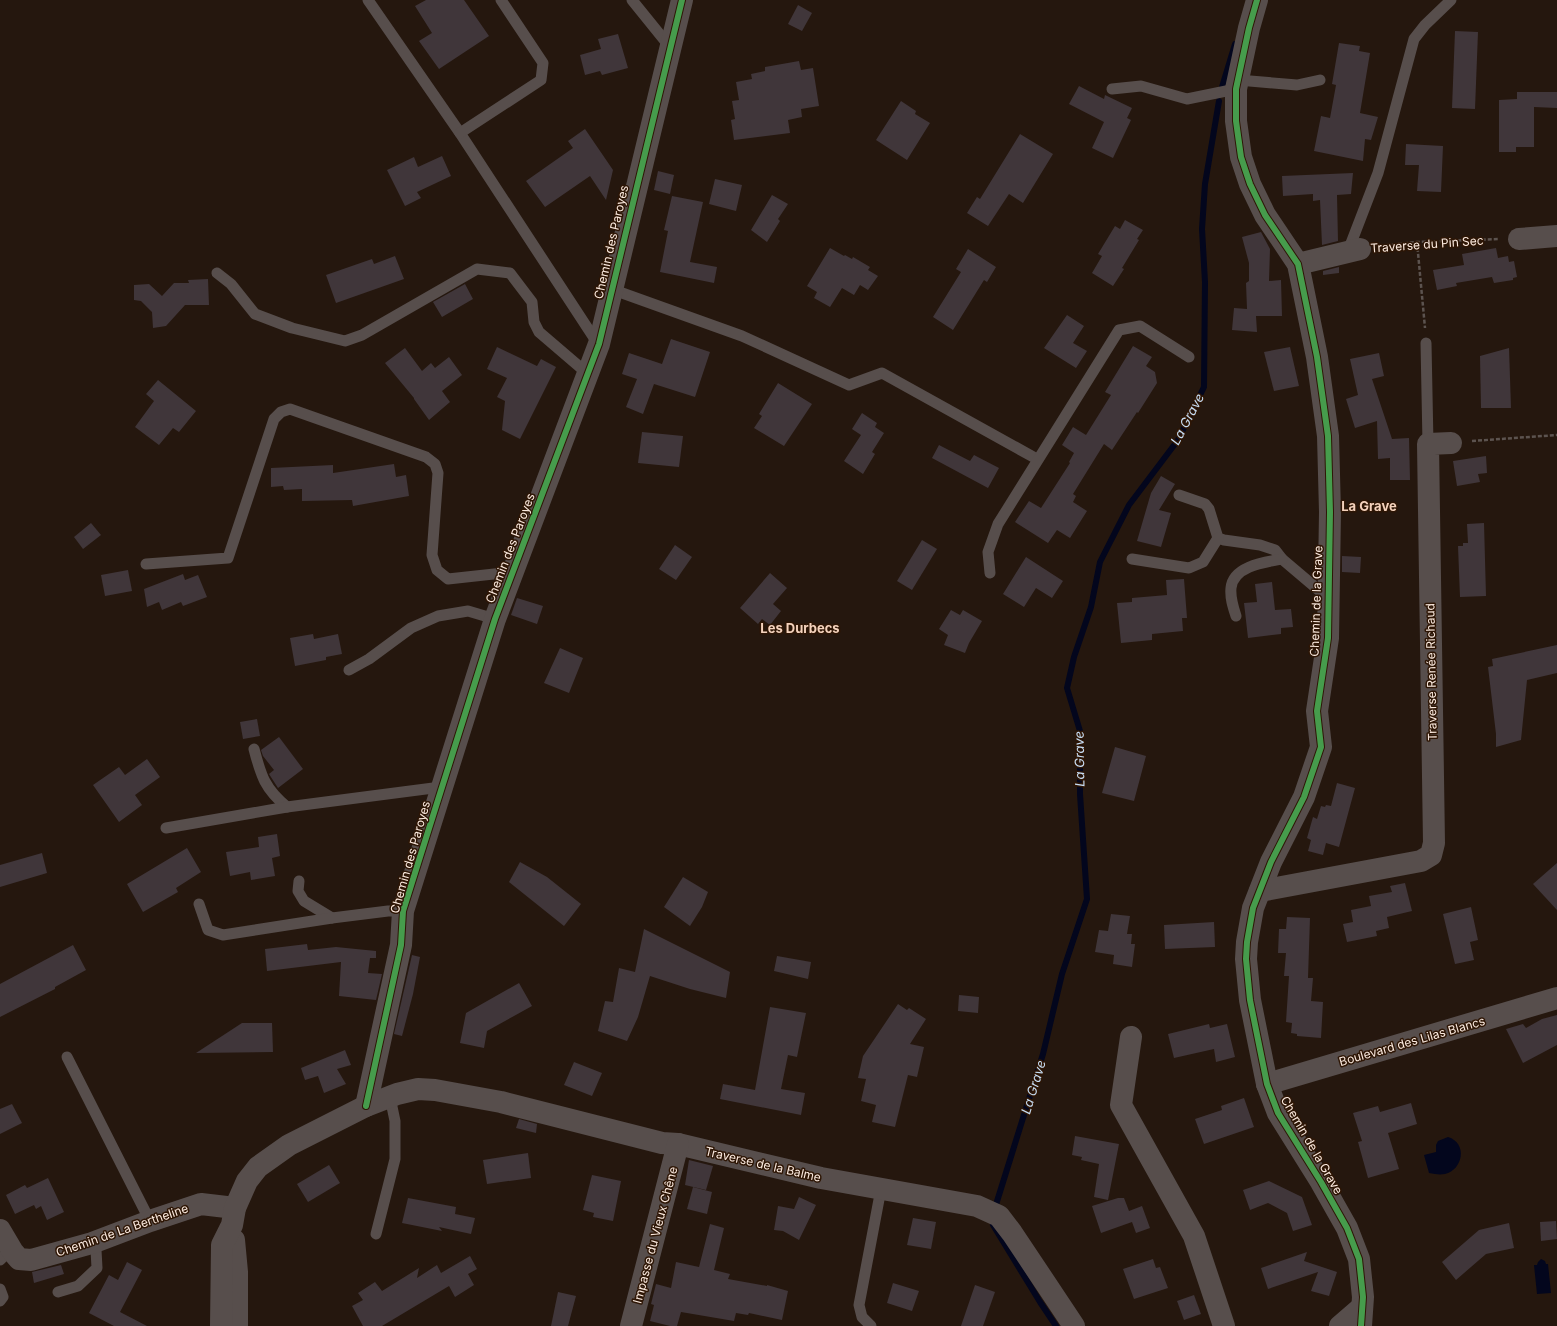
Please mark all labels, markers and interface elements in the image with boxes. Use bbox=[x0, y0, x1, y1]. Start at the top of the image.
street label: Chemin des Paroyes bbox=[591, 184, 631, 300]
street label: Traverse du Pin Sec bbox=[1370, 233, 1484, 255]
water label: La Grave bbox=[1167, 391, 1207, 447]
street label: Chemin des Paroyes bbox=[482, 491, 538, 605]
district label: La Grave bbox=[1341, 498, 1397, 514]
street label: Chemin de la Grave bbox=[1307, 545, 1325, 657]
street label: Traverse Renée Richaud bbox=[1422, 603, 1440, 741]
district label: Les Durbecs bbox=[760, 620, 840, 636]
water label: La Grave bbox=[1071, 731, 1087, 787]
street label: Chemin des Paroyes bbox=[387, 799, 433, 915]
street label: Boulevard des Lilas Blancs bbox=[1337, 1013, 1487, 1069]
water label: La Grave bbox=[1017, 1058, 1049, 1116]
street label: Chemin de la Grave bbox=[1278, 1093, 1346, 1197]
street label: Traverse de la Balme bbox=[704, 1143, 822, 1185]
street label: Impasse du Vieux Chêne bbox=[630, 1165, 680, 1305]
street label: Chemin de La Bertheline bbox=[54, 1200, 190, 1260]

